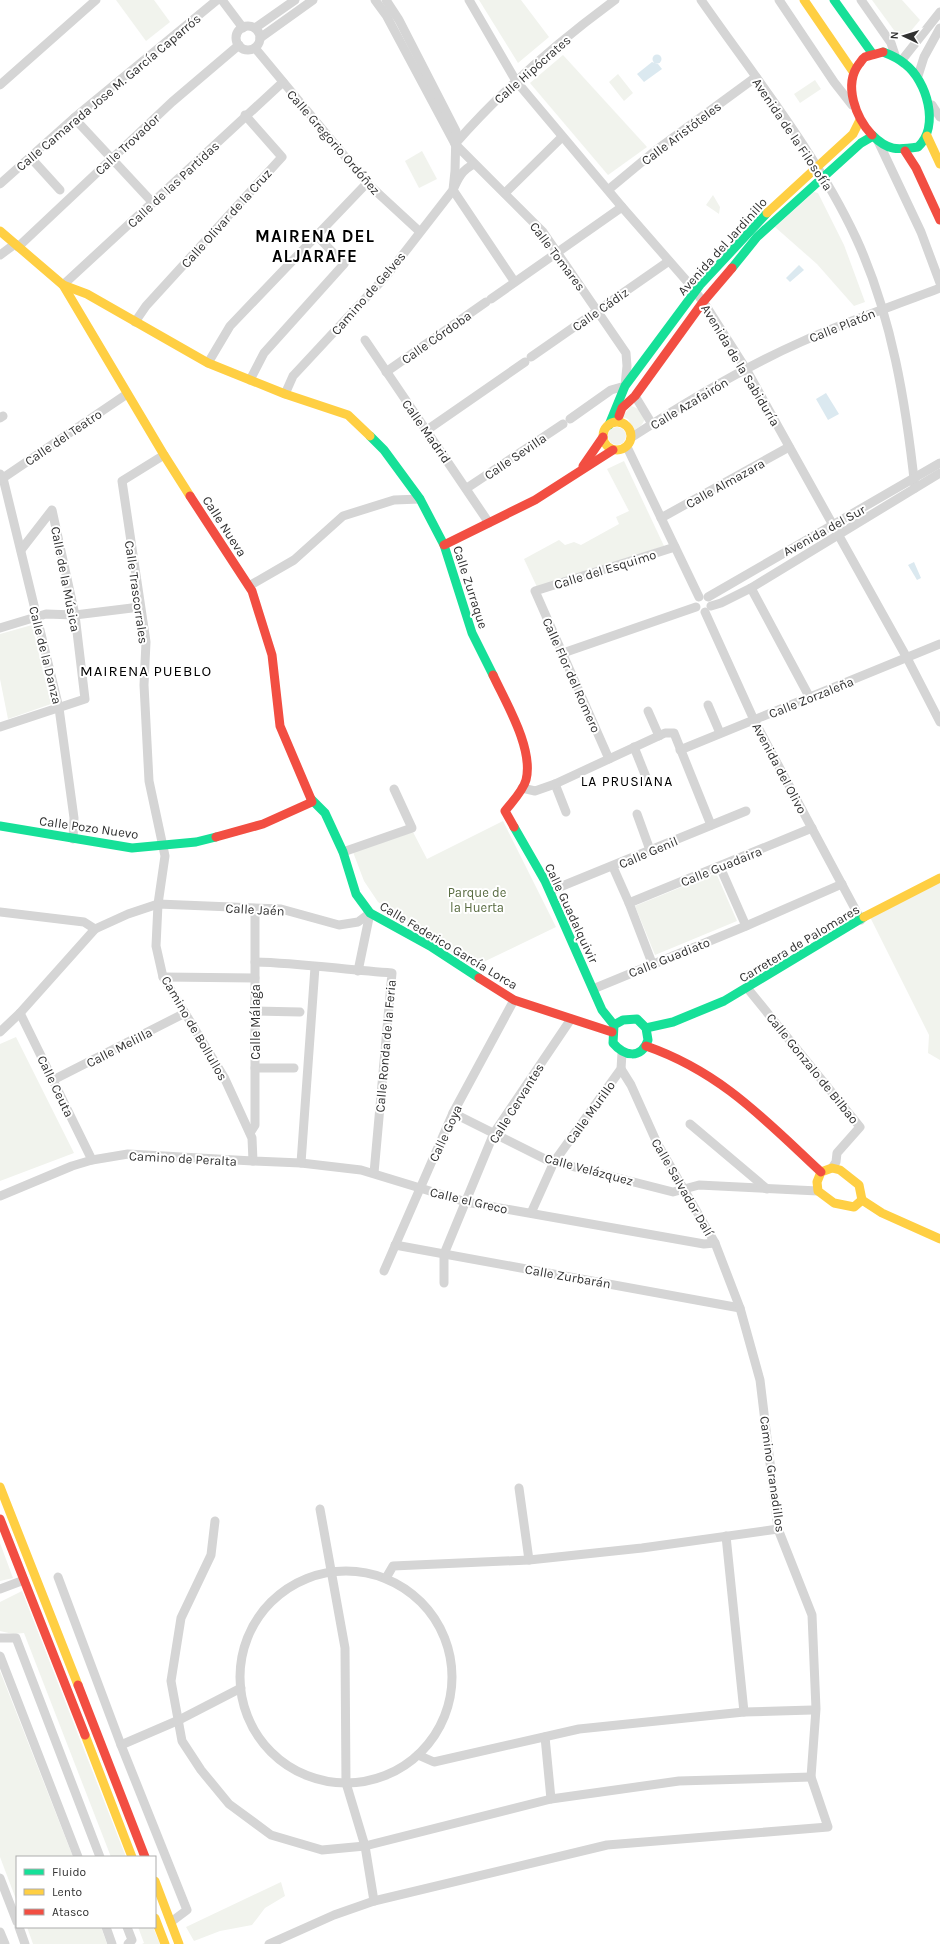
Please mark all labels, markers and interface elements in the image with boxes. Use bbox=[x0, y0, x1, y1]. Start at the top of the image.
street label: Calle Camarada Jose M. García Caparrós bbox=[13, 11, 204, 174]
north arrow bbox=[884, 16, 924, 56]
text: N bbox=[888, 31, 901, 40]
street label: Calle Hipócrates bbox=[491, 32, 574, 107]
street label: Avenida de la Filosofía bbox=[749, 75, 836, 193]
street label: Calle Gregorio Ordóñez bbox=[284, 87, 383, 198]
street label: Calle Aristóteles bbox=[639, 98, 724, 168]
street label: Calle Trovador bbox=[92, 110, 163, 178]
street label: Calle de las Partidas bbox=[124, 138, 222, 231]
street label: Calle Olivar de la Cruz bbox=[178, 166, 275, 271]
street label: Avenida del Jardinillo bbox=[675, 195, 770, 298]
street label: Calle Tomares bbox=[527, 219, 588, 294]
district label: MAIRENA DEL ALJARAFE bbox=[255, 226, 375, 266]
street label: Camino de Gelves bbox=[328, 249, 409, 338]
street label: Calle Cádiz bbox=[569, 285, 631, 334]
street label: Avenida de la Sabiduría bbox=[698, 302, 783, 429]
street label: Calle Platón bbox=[807, 305, 877, 346]
street label: Calle Córdoba bbox=[399, 308, 474, 367]
street label: Calle Azafairón bbox=[648, 374, 731, 433]
street label: Calle Madrid bbox=[399, 397, 454, 466]
street label: Calle del Teatro bbox=[22, 406, 105, 469]
street label: Calle Sevilla bbox=[481, 430, 549, 483]
street label: Calle Almazara bbox=[683, 456, 767, 511]
street label: Calle Nueva bbox=[199, 493, 250, 559]
street label: Avenida del Sur bbox=[781, 502, 868, 559]
street label: Calle de la Música bbox=[48, 525, 83, 633]
street label: Calle Trascorrales bbox=[122, 540, 151, 645]
street label: Calle Zurraque bbox=[449, 544, 491, 631]
street label: Calle del Esquimo bbox=[552, 547, 658, 593]
street label: Calle de la Danza bbox=[26, 605, 65, 706]
street label: Calle Flor del Romero bbox=[539, 615, 604, 735]
district label: MAIRENA PUEBLO bbox=[80, 662, 212, 680]
street label: Calle Zorzaleña bbox=[767, 674, 856, 721]
street label: Avenida del Olivo bbox=[749, 720, 810, 816]
district label: LA PRUSIANA bbox=[581, 773, 673, 790]
street label: Calle Pozo Nuevo bbox=[38, 813, 139, 842]
street label: Calle Genil bbox=[616, 833, 680, 872]
street label: Calle Guadaira bbox=[678, 843, 764, 890]
street label: Calle Guadalquivir bbox=[541, 861, 601, 966]
park label: Parque de la Huerta bbox=[448, 885, 507, 915]
street label: Calle Federico García Lorca bbox=[377, 898, 520, 993]
street label: Calle Jaén bbox=[225, 900, 285, 919]
street label: Carretera de Palomares bbox=[736, 901, 862, 985]
street label: Calle Guadiato bbox=[626, 934, 712, 981]
street label: Camino de Bollullos bbox=[159, 973, 231, 1083]
street label: Calle Ronda de la Feria bbox=[372, 979, 399, 1113]
street label: Calle Málaga bbox=[248, 984, 263, 1060]
street label: Calle Gonzalo de Bilbao bbox=[763, 1010, 862, 1127]
street label: Calle Melilla bbox=[84, 1024, 155, 1070]
street label: Calle Ceuta bbox=[34, 1053, 77, 1119]
street label: Calle Cervantes bbox=[486, 1060, 547, 1146]
street label: Calle Murillo bbox=[563, 1078, 618, 1147]
street label: Calle Goya bbox=[426, 1102, 465, 1164]
street label: Calle Salvador Dalí bbox=[648, 1136, 717, 1239]
street label: Camino de Peralta bbox=[129, 1148, 237, 1169]
street label: Calle Velázquez bbox=[543, 1150, 635, 1189]
street label: Calle el Greco bbox=[429, 1184, 509, 1217]
street label: Calle Zurbarán bbox=[524, 1262, 612, 1291]
street label: Camino Granadillos bbox=[757, 1415, 788, 1533]
legend bbox=[16, 1856, 156, 1928]
text: Fluido bbox=[52, 1865, 86, 1879]
text: Lento bbox=[52, 1885, 82, 1899]
text: Atasco bbox=[52, 1905, 89, 1919]

